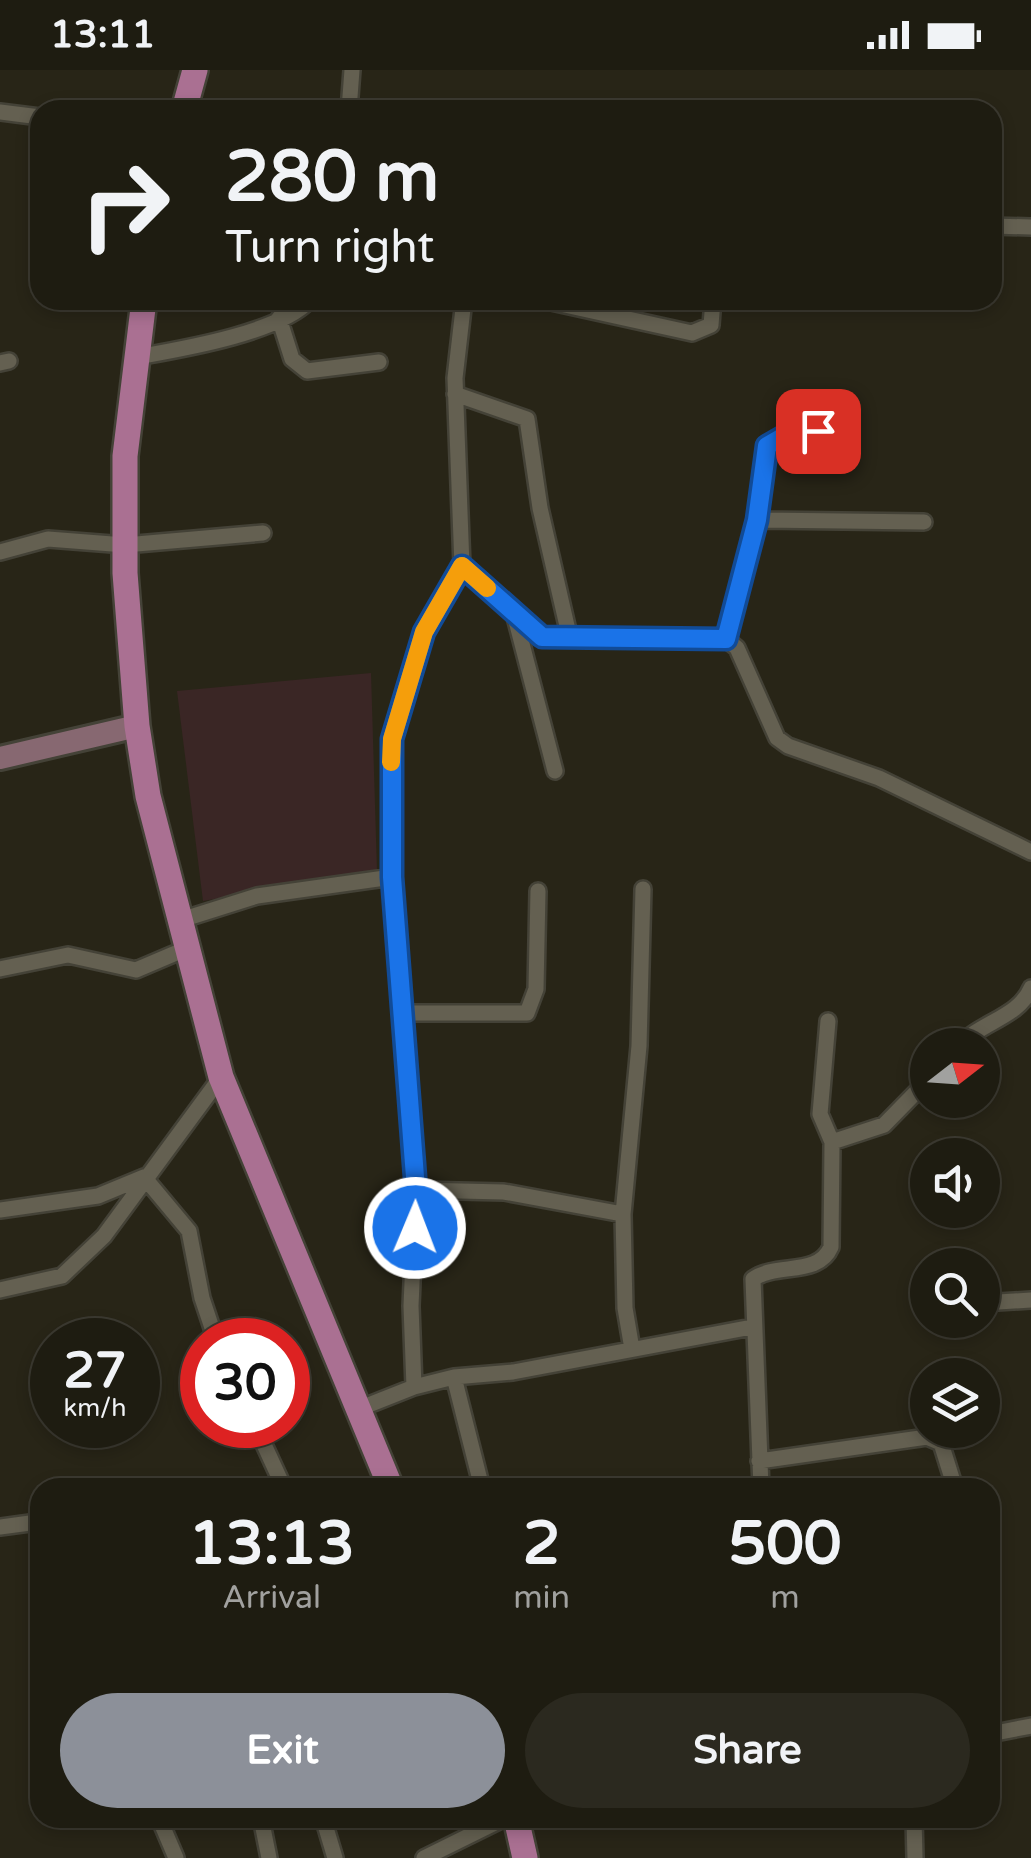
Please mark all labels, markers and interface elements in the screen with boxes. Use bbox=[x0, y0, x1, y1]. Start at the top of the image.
text: 13:11 bbox=[50, 12, 155, 58]
text: 280 m bbox=[225, 136, 439, 220]
icon: right bbox=[60, 140, 190, 270]
text: Turn right bbox=[225, 221, 434, 275]
pin bbox=[776, 389, 861, 474]
icon: arrive bbox=[791, 404, 846, 459]
north arrow bbox=[910, 1028, 1000, 1118]
map controls bbox=[910, 1028, 1000, 1448]
button: sound bbox=[910, 1138, 1000, 1228]
position arrow bbox=[363, 1176, 467, 1280]
button: search bbox=[910, 1248, 1000, 1338]
speed limit sign: 30 bbox=[180, 1318, 310, 1448]
text: 27 bbox=[64, 1341, 126, 1401]
button: layers bbox=[910, 1358, 1000, 1448]
text: km/h bbox=[64, 1393, 126, 1423]
text: 13:13 bbox=[188, 1508, 355, 1580]
text: 2 bbox=[523, 1508, 560, 1580]
text: 500 bbox=[728, 1508, 842, 1580]
text: Arrival bbox=[222, 1579, 321, 1617]
text: min bbox=[513, 1579, 570, 1617]
text: m bbox=[770, 1579, 800, 1617]
button: Exit bbox=[60, 1693, 505, 1808]
button: Share bbox=[525, 1693, 970, 1808]

